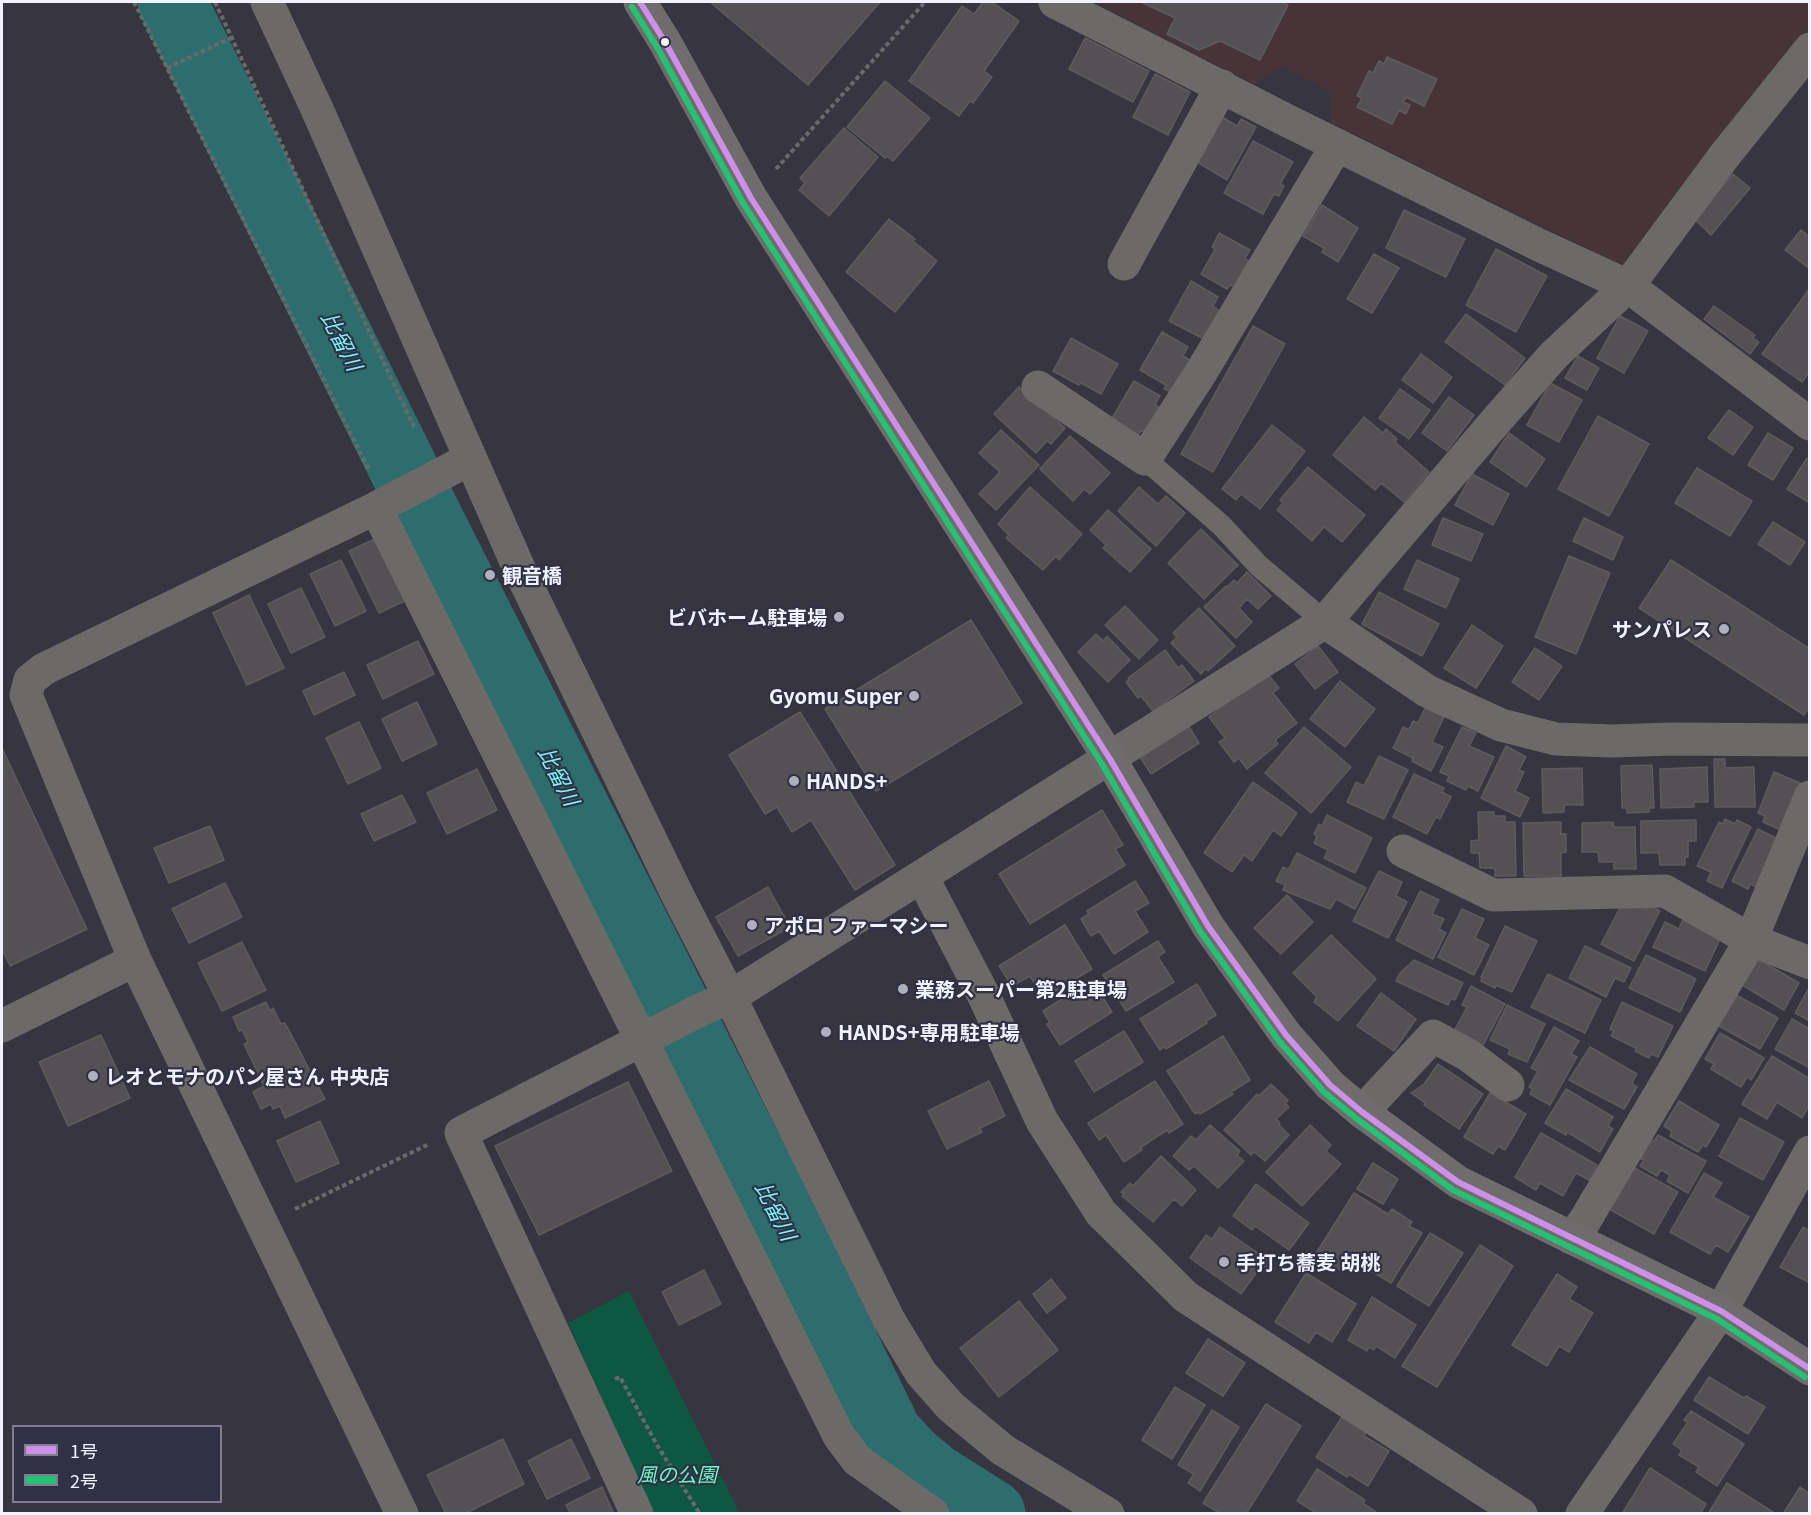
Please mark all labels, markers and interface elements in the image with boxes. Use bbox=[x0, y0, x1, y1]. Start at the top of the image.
unlabelled marker bbox=[659, 36, 671, 48]
water label: 比留川 bbox=[316, 307, 368, 375]
place label: 観音橋 bbox=[502, 563, 562, 587]
marker: 観音橋 bbox=[483, 568, 497, 582]
place label: ビバホーム駐車場 bbox=[667, 605, 827, 629]
marker: ビバホーム駐車場 bbox=[832, 610, 846, 624]
place label: サンパレス bbox=[1612, 617, 1712, 641]
marker: サンパレス bbox=[1717, 622, 1731, 636]
place label: Gyomu Super bbox=[769, 684, 902, 708]
marker: Gyomu Super bbox=[907, 689, 921, 703]
water label: 比留川 bbox=[533, 742, 585, 810]
place label: HANDS+ bbox=[806, 769, 887, 793]
marker: HANDS+ bbox=[787, 774, 801, 788]
place label: アポロ ファーマシー bbox=[764, 913, 949, 937]
marker: アポロ ファーマシー bbox=[745, 918, 759, 932]
place label: 業務スーパー第2駐車場 bbox=[915, 977, 1127, 1001]
marker: 業務スーパー第2駐車場 bbox=[896, 982, 910, 996]
place label: HANDS+専用駐車場 bbox=[838, 1020, 1019, 1044]
marker: HANDS+専用駐車場 bbox=[819, 1025, 833, 1039]
place label: レオとモナのパン屋さん 中央店 bbox=[105, 1064, 390, 1088]
marker: レオとモナのパン屋さん 中央店 bbox=[86, 1069, 100, 1083]
water label: 比留川 bbox=[750, 1177, 802, 1245]
place label: 手打ち蕎麦 胡桃 bbox=[1236, 1250, 1381, 1274]
marker: 手打ち蕎麦 胡桃 bbox=[1217, 1255, 1231, 1269]
legend bbox=[12, 1425, 222, 1503]
text: 1号 bbox=[70, 1437, 98, 1463]
park label: 風の公園 bbox=[637, 1462, 717, 1486]
text: 2号 bbox=[70, 1467, 98, 1493]

